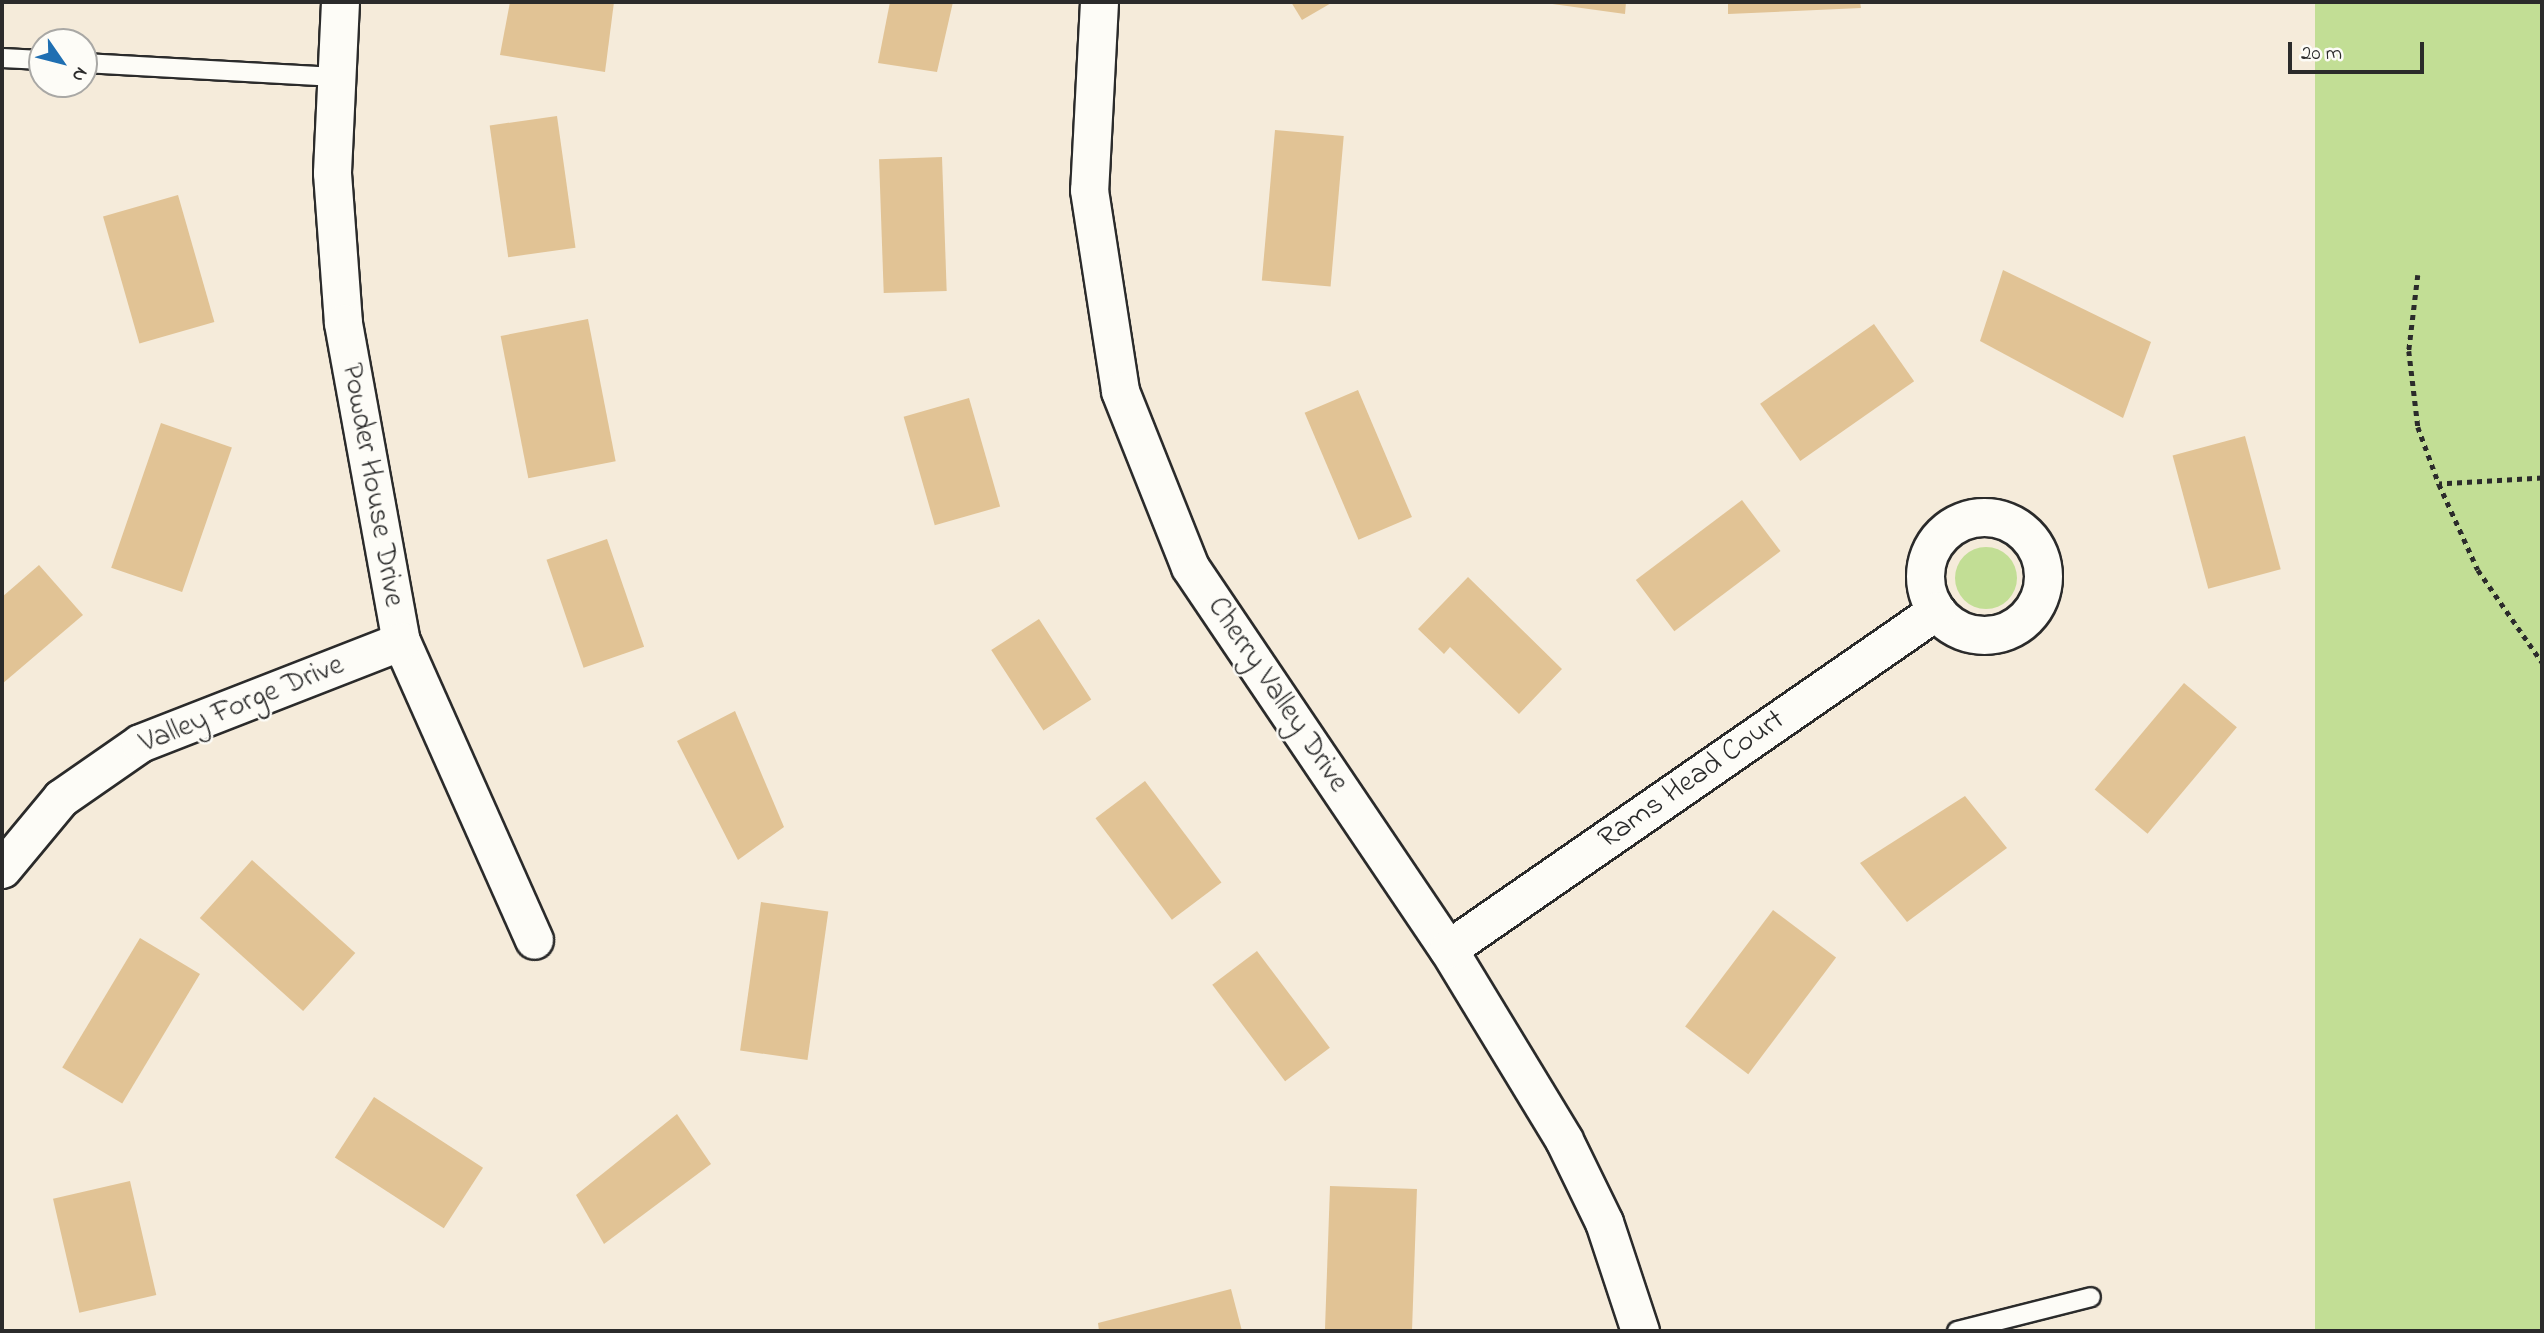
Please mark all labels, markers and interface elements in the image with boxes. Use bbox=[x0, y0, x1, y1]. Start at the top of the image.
north arrow bbox=[28, 28, 98, 98]
scale bar bbox=[2292, 28, 2428, 72]
text: 20 m bbox=[2301, 39, 2342, 69]
text: N bbox=[64, 61, 94, 87]
street label: Powder House Drive bbox=[333, 360, 411, 610]
street label: Cherry Valley Drive bbox=[1198, 591, 1356, 799]
street label: Valley Forge Drive bbox=[135, 648, 349, 762]
street label: Rams Head Court bbox=[1592, 703, 1792, 857]

